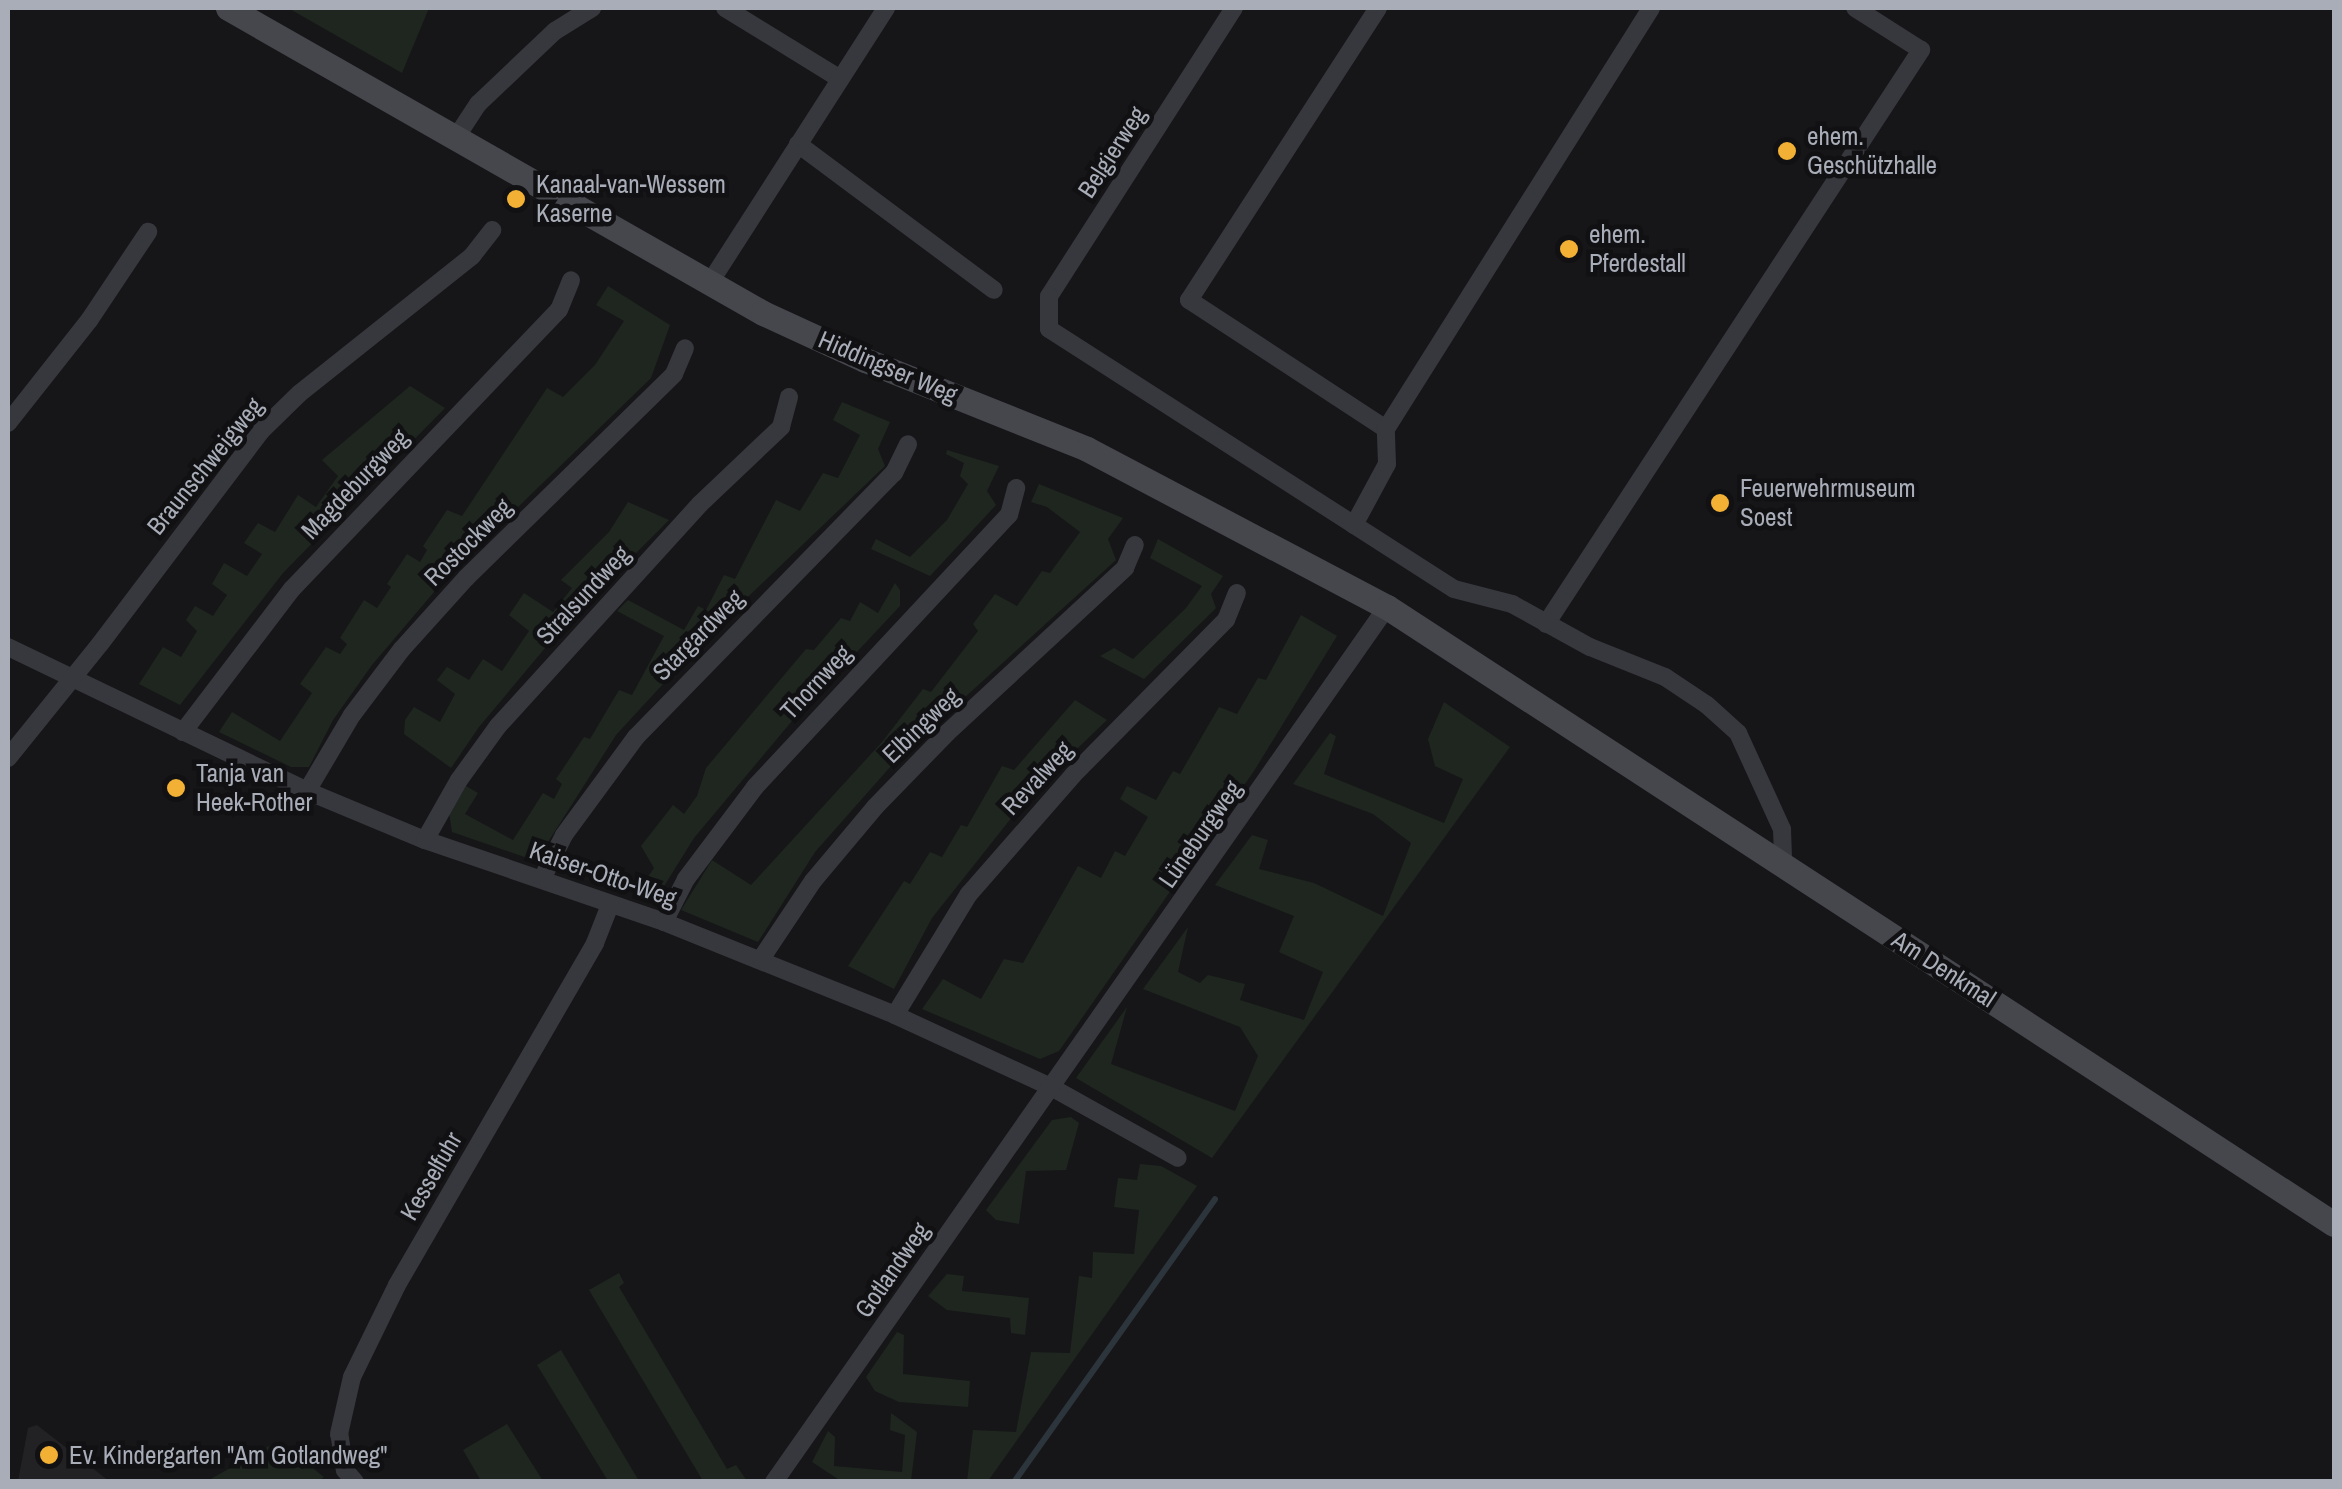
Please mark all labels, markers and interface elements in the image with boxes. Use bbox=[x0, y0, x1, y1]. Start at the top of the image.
street label: Belgierweg bbox=[1071, 101, 1153, 203]
place label: ehem. Geschützhalle bbox=[1807, 122, 1937, 181]
marker: ehem. Geschützhalle bbox=[1776, 140, 1798, 162]
place label: Kanaal-van-Wessem Kaserne bbox=[536, 170, 726, 229]
marker: Kanaal-van-Wessem Kaserne bbox=[505, 188, 527, 210]
place label: ehem. Pferdestall bbox=[1589, 220, 1686, 279]
marker: ehem. Pferdestall bbox=[1558, 238, 1580, 260]
street label: Hiddingser Weg bbox=[814, 324, 962, 410]
street label: Braunschweigweg bbox=[141, 391, 269, 541]
street label: Magdeburgweg bbox=[295, 423, 415, 545]
place label: Feuerwehrmuseum Soest bbox=[1740, 474, 1916, 533]
street label: Rostockweg bbox=[418, 492, 518, 592]
marker: Feuerwehrmuseum Soest bbox=[1709, 492, 1731, 514]
street label: Stralsundweg bbox=[530, 539, 636, 651]
street label: Stargardweg bbox=[646, 583, 750, 687]
street label: Thornweg bbox=[774, 638, 858, 726]
street label: Elbingweg bbox=[876, 681, 966, 769]
street label: Revalweg bbox=[995, 735, 1079, 821]
place label: Tanja van Heek-Rother bbox=[196, 759, 312, 818]
street label: Lüneburgweg bbox=[1152, 775, 1248, 893]
marker: Tanja van Heek-Rother bbox=[165, 777, 187, 799]
street label: Kaiser-Otto-Weg bbox=[526, 835, 680, 913]
street label: Am Denkmal bbox=[1887, 924, 2001, 1014]
street label: Kesselfuhr bbox=[394, 1127, 468, 1225]
street label: Gotlandweg bbox=[848, 1217, 936, 1323]
place label: Ev. Kindergarten "Am Gotlandweg" bbox=[69, 1440, 387, 1470]
marker: Ev. Kindergarten "Am Gotlandweg" bbox=[38, 1444, 60, 1466]

